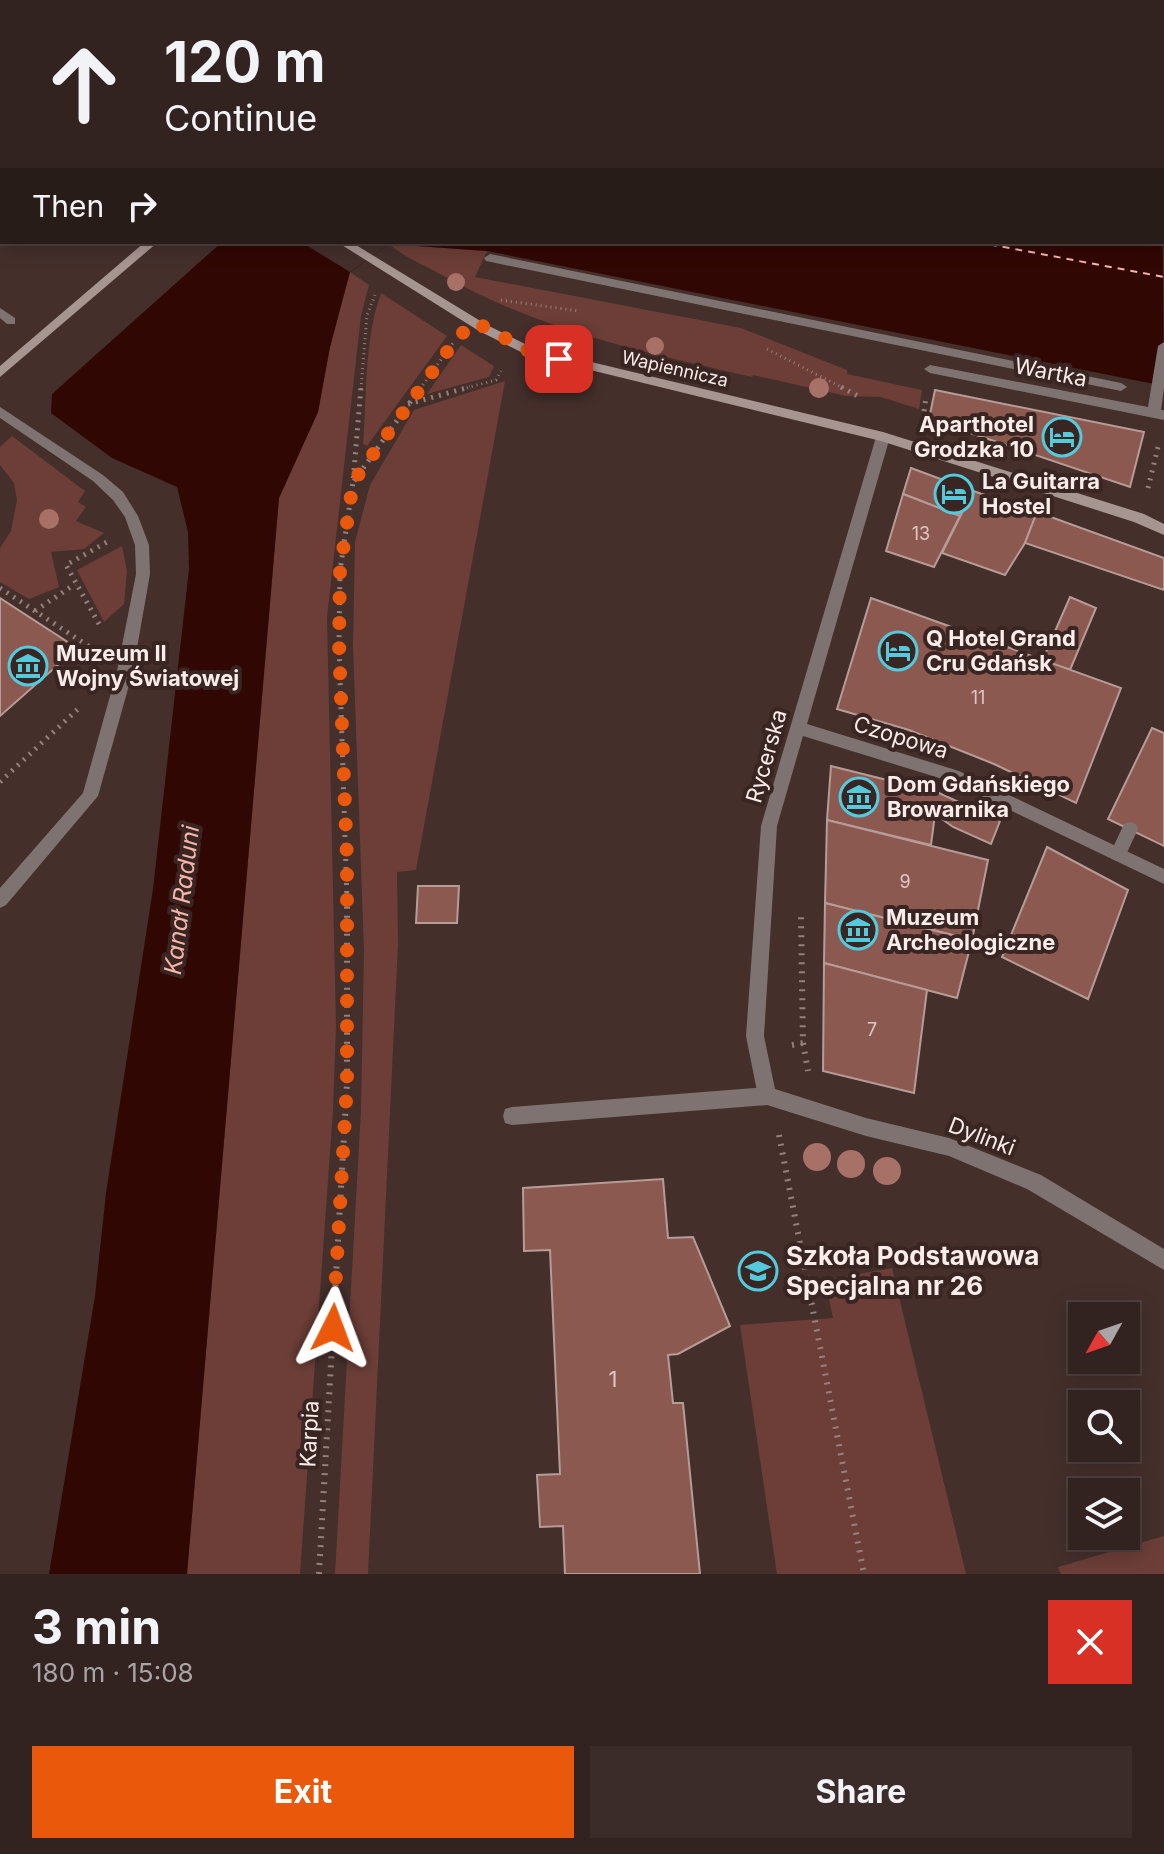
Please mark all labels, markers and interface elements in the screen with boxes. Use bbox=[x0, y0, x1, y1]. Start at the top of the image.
text: 120 m bbox=[164, 28, 326, 96]
icon: ahead bbox=[32, 32, 136, 136]
text: Continue bbox=[164, 96, 317, 140]
icon: right bbox=[120, 184, 164, 228]
text: Then bbox=[32, 188, 104, 224]
pin bbox=[525, 325, 593, 393]
icon: arrive bbox=[537, 337, 581, 381]
street label: Wapiennicza bbox=[620, 346, 730, 391]
street label: Wartka bbox=[1013, 352, 1089, 392]
place label: Aparthotel Grodzka 10 bbox=[914, 411, 1034, 462]
hotel icon: Aparthotel Grodzka 10 bbox=[1041, 416, 1083, 458]
place label: La Guitarra Hostel bbox=[982, 468, 1100, 519]
hotel icon: La Guitarra Hostel bbox=[933, 473, 975, 515]
house number: 13 bbox=[912, 523, 930, 544]
place label: Q Hotel Grand Cru Gdańsk bbox=[926, 625, 1076, 676]
hotel icon: Q Hotel Grand Cru Gdańsk bbox=[877, 630, 919, 672]
place label: Muzeum II Wojny Światowej bbox=[56, 640, 239, 691]
museum icon: Muzeum II Wojny Światowej bbox=[7, 645, 49, 687]
house number: 11 bbox=[971, 687, 985, 708]
street label: Rycerska bbox=[740, 706, 792, 806]
street label: Czopowa bbox=[850, 710, 952, 764]
place label: Dom Gdańskiego Browarnika bbox=[887, 771, 1070, 822]
museum icon: Dom Gdańskiego Browarnika bbox=[838, 776, 880, 818]
water label: Kanał Raduni bbox=[158, 822, 205, 976]
house number: 9 bbox=[899, 871, 911, 892]
place label: Muzeum Archeologiczne bbox=[886, 904, 1055, 955]
museum icon: Muzeum Archeologiczne bbox=[837, 909, 879, 951]
house number: 7 bbox=[867, 1019, 877, 1040]
street label: Dylinki bbox=[945, 1111, 1019, 1161]
place label: Szkoła Podstawowa Specjalna nr 26 bbox=[786, 1240, 1039, 1301]
school or university icon: Szkoła Podstawowa Specjalna nr 26 bbox=[737, 1250, 779, 1292]
position arrow bbox=[291, 1286, 375, 1370]
north arrow bbox=[1068, 1302, 1140, 1374]
map controls bbox=[1068, 1302, 1140, 1550]
house number: 1 bbox=[609, 1366, 617, 1392]
button: search bbox=[1068, 1390, 1140, 1462]
street label: Karpia bbox=[294, 1400, 324, 1468]
button: layers bbox=[1068, 1478, 1140, 1550]
text: 3 min bbox=[32, 1597, 161, 1656]
button: close bbox=[1048, 1600, 1132, 1684]
text: 180 m · 15:08 bbox=[32, 1657, 194, 1688]
button: Exit bbox=[32, 1746, 574, 1838]
button: Share bbox=[590, 1746, 1132, 1838]

